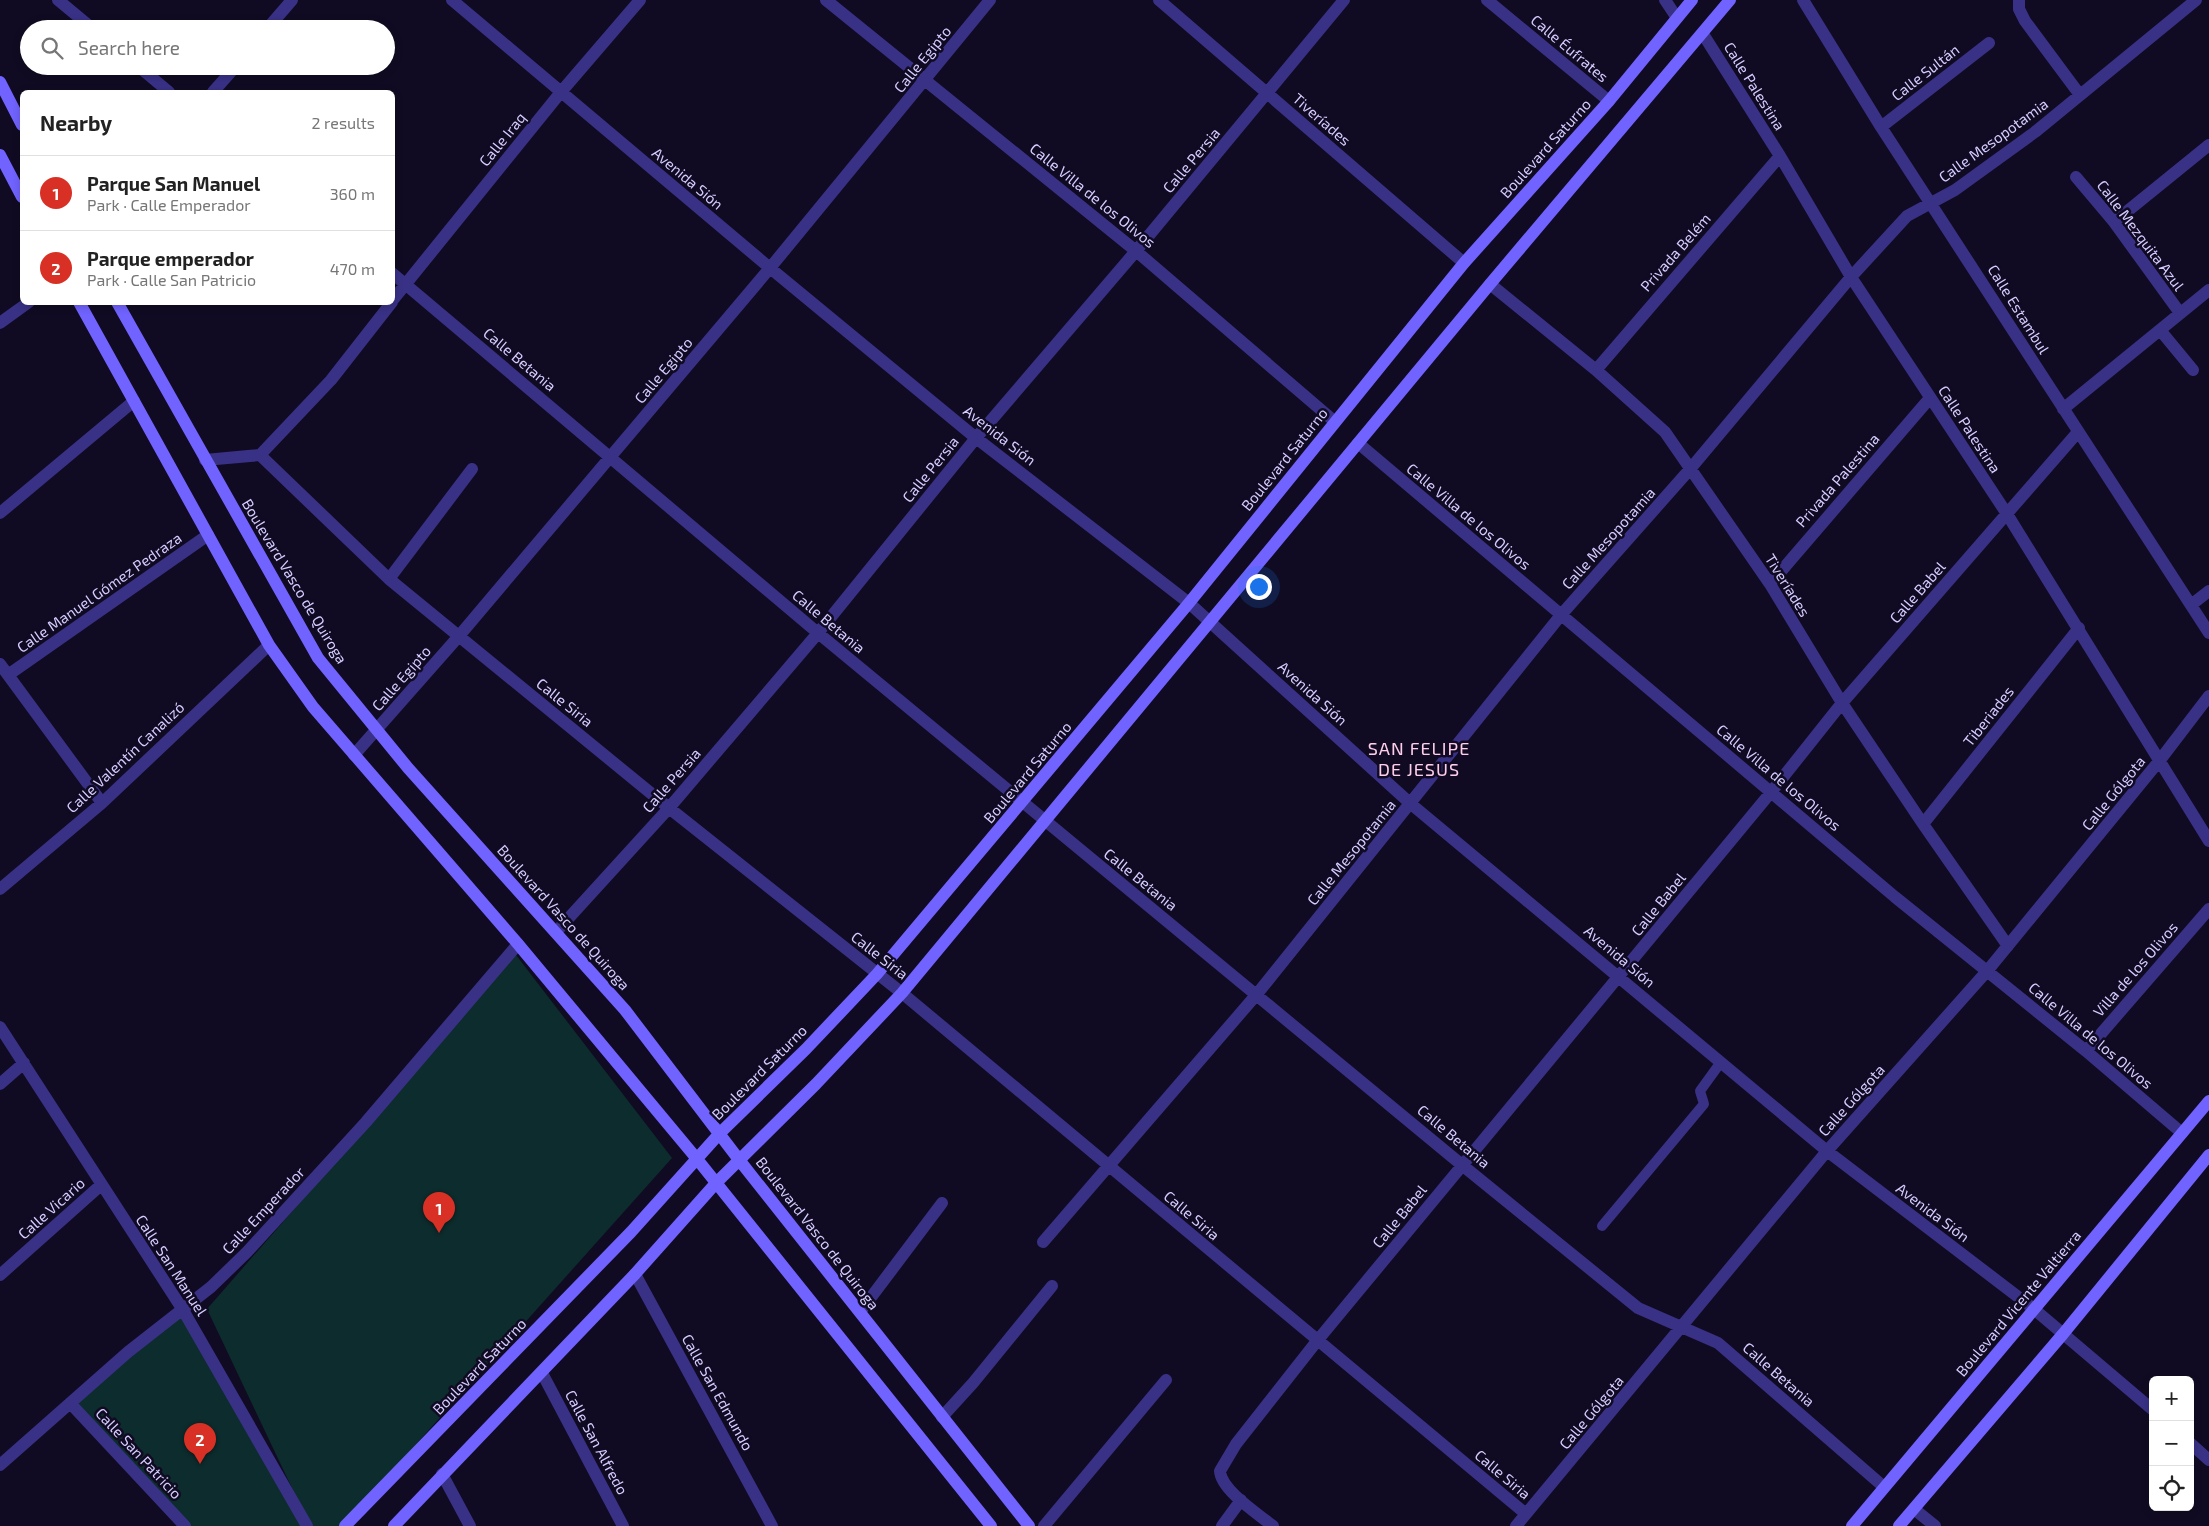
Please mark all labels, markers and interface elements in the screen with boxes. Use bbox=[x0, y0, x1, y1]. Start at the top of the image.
street label: Calle Éufrates bbox=[1528, 10, 1612, 86]
search box bbox=[20, 20, 395, 75]
street label: Calle Egipto bbox=[890, 22, 954, 96]
icon: search bbox=[38, 34, 66, 62]
text: Search here bbox=[78, 36, 180, 59]
street label: Calle Palestina bbox=[1721, 39, 1789, 133]
street label: Calle Sultán bbox=[1888, 40, 1962, 104]
street label: Tiveríades bbox=[1289, 89, 1355, 149]
street label: Calle Mesopotamia bbox=[1935, 94, 2051, 186]
street label: Boulevard Saturno bbox=[1496, 95, 1594, 201]
street label: Calle Iraq bbox=[475, 109, 529, 169]
text: Nearby bbox=[40, 110, 112, 135]
text: 2 results bbox=[312, 113, 375, 132]
street label: Calle Persia bbox=[1159, 124, 1223, 196]
street label: Calle Villa de los Olivos bbox=[1027, 139, 1159, 251]
street label: Avenida Sión bbox=[649, 143, 727, 213]
text: Parque San Manuel bbox=[87, 172, 260, 195]
street label: Calle Mezquita Azul bbox=[2094, 176, 2189, 294]
text: 1 bbox=[53, 184, 59, 203]
text: 360 m bbox=[330, 184, 375, 203]
text: Park · Calle Emperador bbox=[87, 195, 251, 214]
street label: Privada Belém bbox=[1636, 209, 1714, 295]
text: Parque emperador bbox=[87, 247, 254, 270]
text: 2 bbox=[51, 259, 61, 278]
text: 470 m bbox=[330, 259, 375, 278]
street label: Calle Estambul bbox=[1984, 261, 2054, 357]
text: Park · Calle San Patricio bbox=[87, 270, 256, 289]
street label: Calle Betania bbox=[480, 323, 560, 395]
street label: Calle Egipto bbox=[630, 333, 696, 407]
street label: Calle Palestina bbox=[1935, 382, 2005, 476]
street label: Avenida Sión bbox=[960, 401, 1040, 469]
street label: Boulevard Saturno bbox=[1237, 404, 1331, 514]
street label: Privada Palestina bbox=[1791, 429, 1883, 531]
street label: Calle Persia bbox=[898, 432, 962, 506]
street label: Calle Villa de los Olivos bbox=[1403, 459, 1535, 573]
street label: Calle Mesopotamia bbox=[1558, 483, 1658, 593]
street label: Boulevard Vasco de Quiroga bbox=[238, 495, 351, 667]
street label: Calle Manuel Gómez Pedraza bbox=[13, 528, 185, 656]
street label: Tiveríades bbox=[1762, 550, 1814, 620]
street label: Calle Babel bbox=[1885, 557, 1949, 626]
your location bbox=[1246, 574, 1272, 600]
street label: Calle Betania bbox=[789, 585, 869, 657]
street label: Calle Egipto bbox=[368, 642, 434, 714]
street label: Avenida Sión bbox=[1275, 657, 1351, 729]
street label: Calle Siria bbox=[533, 674, 597, 730]
street label: Tiberiades bbox=[1959, 682, 2017, 750]
street label: Calle Valentín Canalizó bbox=[62, 698, 188, 816]
street label: Boulevard Saturno bbox=[979, 718, 1075, 826]
street label: Calle Villa de los Olivos bbox=[1713, 720, 1845, 834]
district label: SAN FELIPE DE JESUS bbox=[1368, 737, 1470, 780]
street label: Calle Persia bbox=[638, 744, 704, 816]
street label: Calle Gólgota bbox=[2078, 752, 2148, 834]
street label: Calle Mesopotamia bbox=[1303, 796, 1399, 908]
street label: Boulevard Vasco de Quiroga bbox=[493, 841, 634, 994]
street label: Calle Betania bbox=[1101, 844, 1181, 914]
street label: Calle Babel bbox=[1627, 869, 1689, 939]
street label: Villa de los Olivos bbox=[2089, 918, 2181, 1020]
street label: Avenida Sión bbox=[1581, 921, 1659, 991]
street label: Calle Siria bbox=[848, 927, 912, 983]
street label: Calle Villa de los Olivos bbox=[2025, 978, 2157, 1092]
street label: Boulevard Saturno bbox=[708, 1021, 810, 1123]
street label: Calle Gólgota bbox=[1814, 1060, 1888, 1140]
street label: Calle Betania bbox=[1414, 1100, 1494, 1172]
street label: Boulevard Vasco de Quiroga bbox=[752, 1153, 883, 1314]
street label: Calle Emperador bbox=[218, 1163, 308, 1257]
street label: Calle Vicario bbox=[14, 1173, 88, 1243]
street label: Avenida Sión bbox=[1893, 1179, 1973, 1245]
street label: Calle Babel bbox=[1368, 1181, 1430, 1251]
street label: Calle Siria bbox=[1160, 1187, 1224, 1243]
pin: 1 bbox=[423, 1192, 455, 1233]
street label: Calle San Manuel bbox=[133, 1211, 212, 1319]
street label: Boulevard Vicente Valtierra bbox=[1952, 1226, 2084, 1380]
street label: Boulevard Saturno bbox=[428, 1314, 530, 1418]
street label: Calle San Edmundo bbox=[679, 1331, 757, 1453]
street label: Calle Betania bbox=[1739, 1338, 1819, 1410]
street label: Calle Gólgota bbox=[1555, 1372, 1627, 1452]
map controls bbox=[2149, 1376, 2194, 1511]
button: + bbox=[2149, 1376, 2194, 1421]
street label: Calle San Alfredo bbox=[562, 1387, 632, 1497]
street label: Calle San Patricio bbox=[92, 1404, 186, 1502]
button: − bbox=[2149, 1421, 2194, 1466]
pin: 2 bbox=[184, 1423, 216, 1464]
street label: Calle Siria bbox=[1471, 1446, 1535, 1502]
button: locate bbox=[2149, 1466, 2194, 1511]

